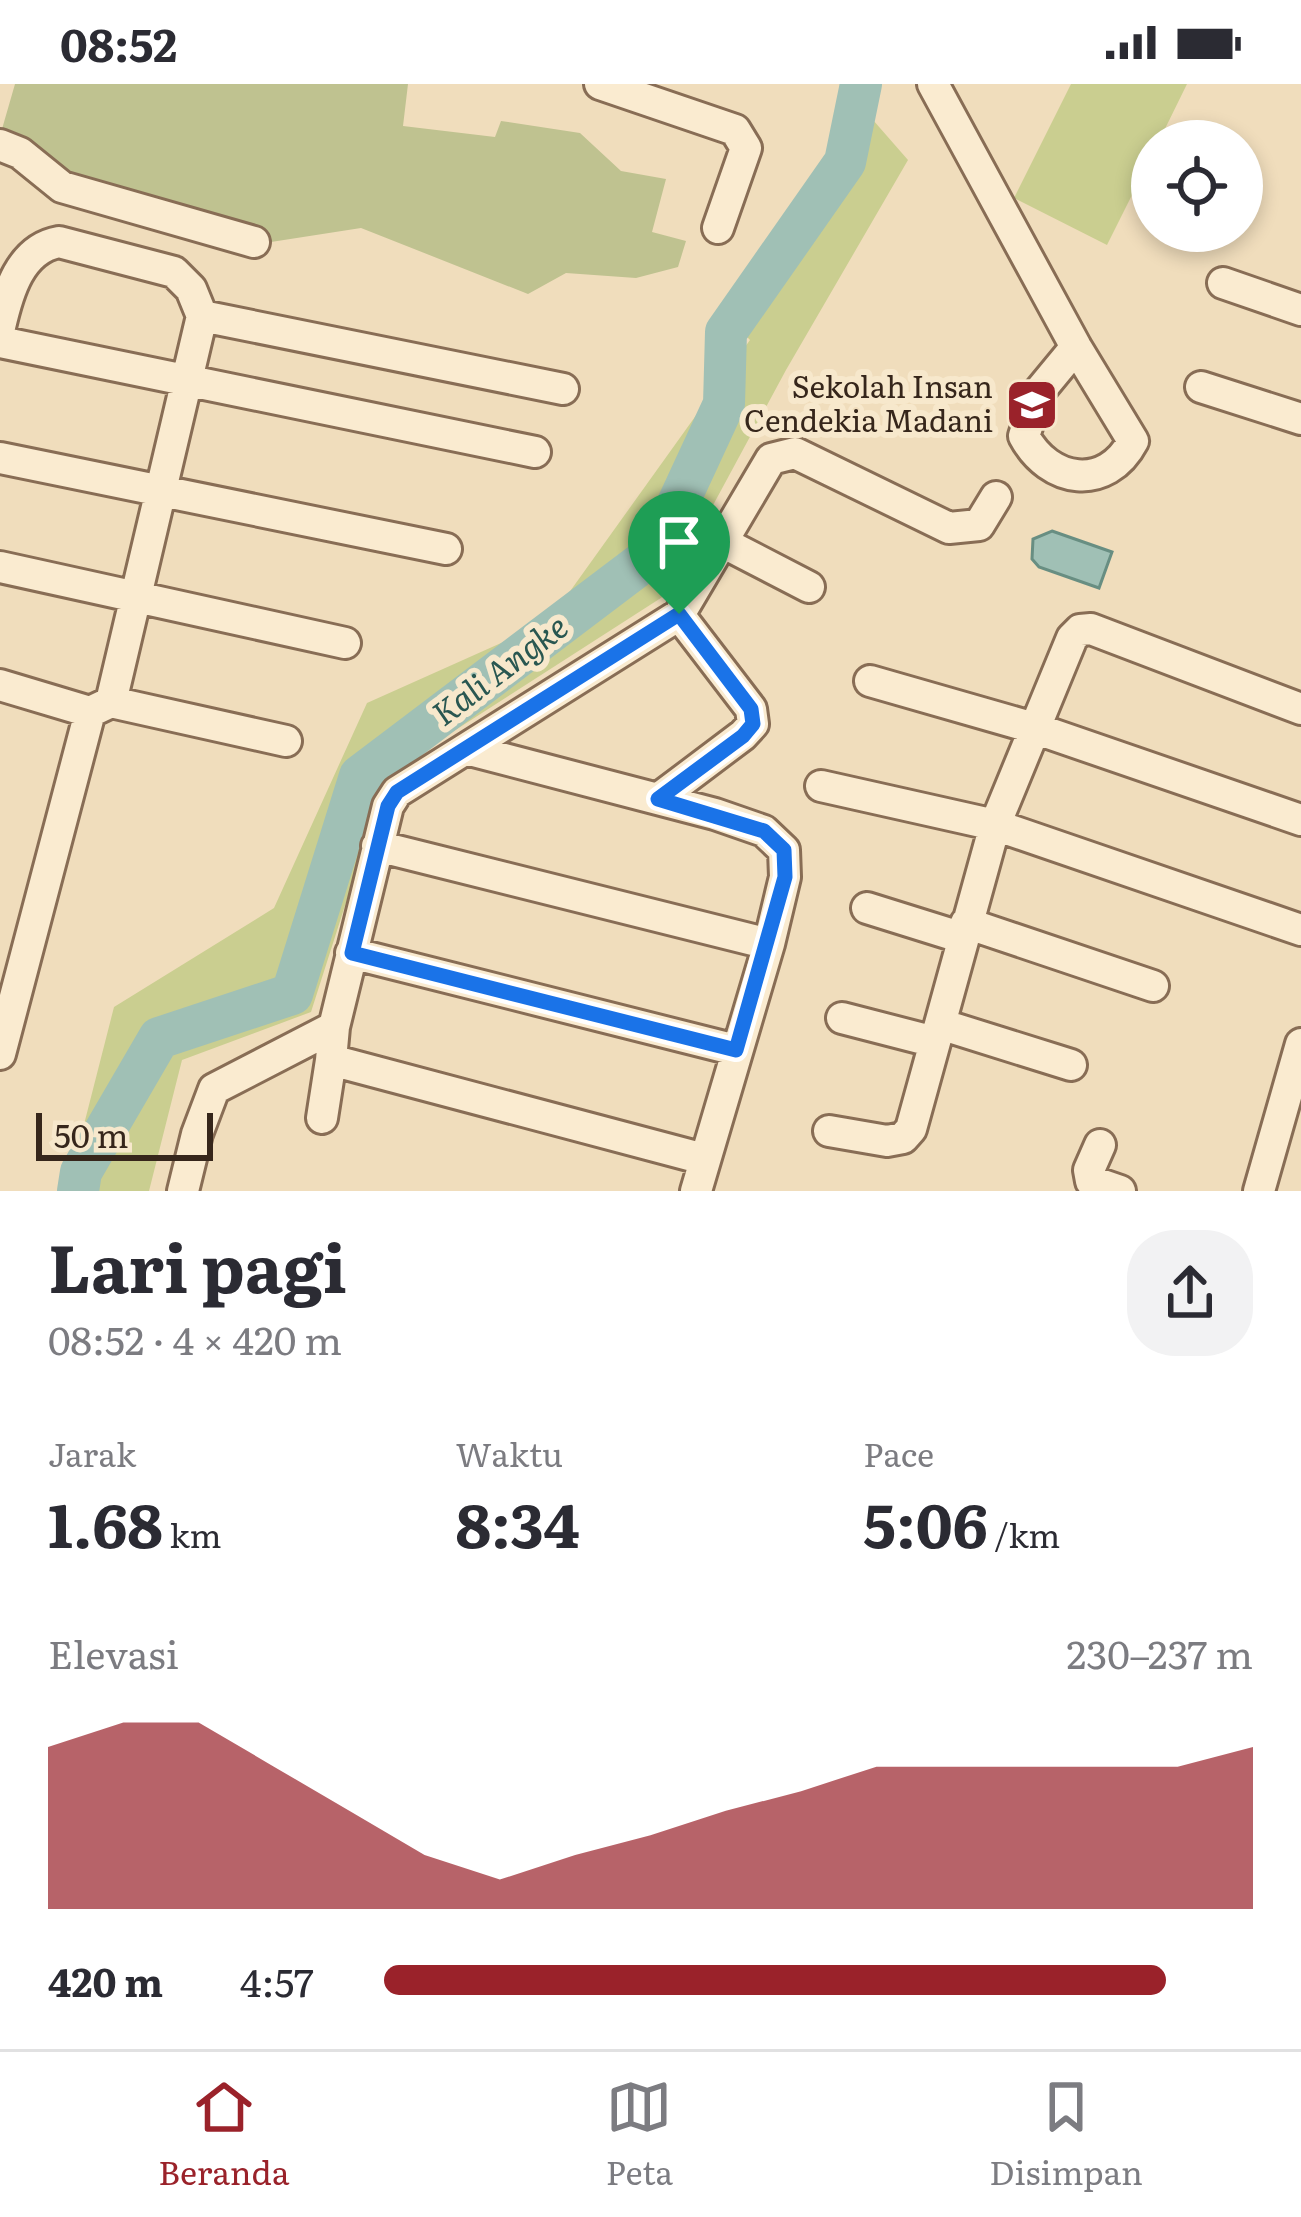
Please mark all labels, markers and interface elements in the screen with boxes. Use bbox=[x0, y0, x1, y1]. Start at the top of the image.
text: 08:52 bbox=[60, 9, 177, 76]
map controls bbox=[1131, 120, 1263, 252]
button: locate bbox=[1131, 120, 1263, 252]
place label: Sekolah Insan Cendekia Madani bbox=[744, 363, 993, 441]
school or university icon: Sekolah Insan Cendekia Madani bbox=[1004, 377, 1060, 433]
pin bbox=[628, 491, 730, 614]
icon: arrive bbox=[646, 509, 712, 575]
water label: Kali Angke bbox=[420, 601, 577, 735]
scale bar bbox=[36, 1107, 213, 1160]
text: 50 m bbox=[54, 1109, 128, 1158]
text: Lari pagi bbox=[48, 1215, 347, 1313]
button: share bbox=[1127, 1230, 1253, 1356]
text: 08:52 · 4 × 420 m bbox=[48, 1309, 342, 1367]
text: Jarak bbox=[48, 1428, 136, 1477]
text: Waktu bbox=[456, 1428, 563, 1477]
text: Pace bbox=[863, 1428, 934, 1477]
text: 1.68 bbox=[48, 1477, 163, 1566]
text: 8:34 bbox=[456, 1477, 580, 1566]
text: 5:06 bbox=[863, 1477, 988, 1566]
text: km bbox=[163, 1509, 222, 1558]
text: /km bbox=[988, 1509, 1060, 1558]
text: Elevasi bbox=[48, 1623, 179, 1681]
text: 230–237 m bbox=[1066, 1623, 1253, 1681]
text: 420 m bbox=[48, 1951, 163, 2009]
text: 4:57 bbox=[240, 1951, 314, 2009]
tab: Beranda bbox=[158, 2074, 289, 2195]
tab: Peta bbox=[606, 2074, 673, 2195]
tab: Disimpan bbox=[989, 2074, 1143, 2195]

